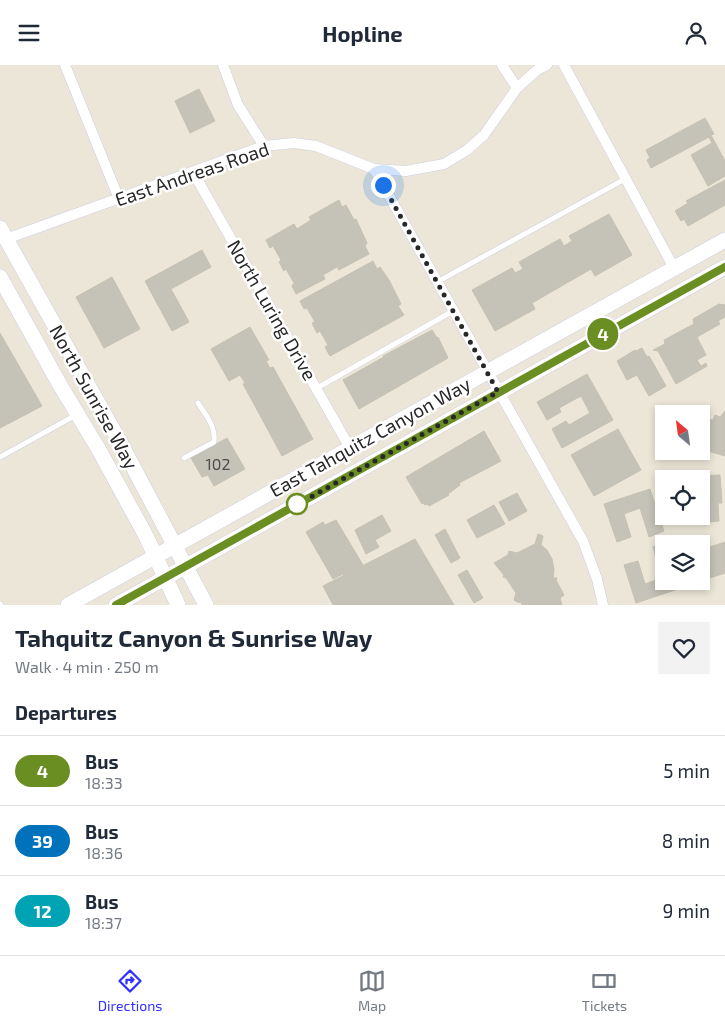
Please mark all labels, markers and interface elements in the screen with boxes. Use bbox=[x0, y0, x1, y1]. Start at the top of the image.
icon: menu bbox=[15, 19, 43, 47]
icon: person bbox=[682, 19, 710, 47]
text: Hopline bbox=[322, 20, 403, 46]
street label: East Andreas Road bbox=[112, 136, 272, 211]
your location bbox=[371, 173, 396, 198]
street label: North Luring Drive bbox=[223, 235, 322, 384]
line badge: 4 bbox=[587, 318, 619, 350]
street label: North Sunrise Way bbox=[45, 321, 144, 473]
text: 4 bbox=[597, 323, 609, 345]
street label: East Tahquitz Canyon Way bbox=[265, 372, 474, 501]
north arrow bbox=[655, 405, 710, 460]
map controls bbox=[655, 405, 710, 590]
house number: 102 bbox=[205, 454, 231, 473]
button: locate bbox=[655, 470, 710, 525]
unlabelled marker bbox=[286, 493, 308, 515]
button: layers bbox=[655, 535, 710, 590]
button: heart bbox=[658, 622, 710, 674]
text: Tahquitz Canyon & Sunrise Way bbox=[15, 623, 372, 652]
text: Walk · 4 min · 250 m bbox=[15, 657, 159, 676]
text: Departures bbox=[15, 701, 117, 724]
text: Bus bbox=[85, 750, 119, 773]
text: 5 min bbox=[663, 759, 710, 782]
text: 4 bbox=[37, 760, 48, 782]
text: 18:33 bbox=[85, 773, 123, 792]
text: Bus bbox=[85, 820, 119, 843]
text: 8 min bbox=[662, 829, 710, 852]
text: 39 bbox=[32, 830, 53, 852]
text: 18:36 bbox=[85, 843, 123, 862]
text: Bus bbox=[85, 890, 119, 913]
text: 9 min bbox=[662, 899, 710, 922]
text: 12 bbox=[33, 900, 52, 922]
text: 18:37 bbox=[85, 913, 122, 932]
tab: Directions bbox=[98, 967, 162, 1014]
tab: Map bbox=[358, 967, 386, 1014]
tab: Tickets bbox=[582, 967, 627, 1014]

